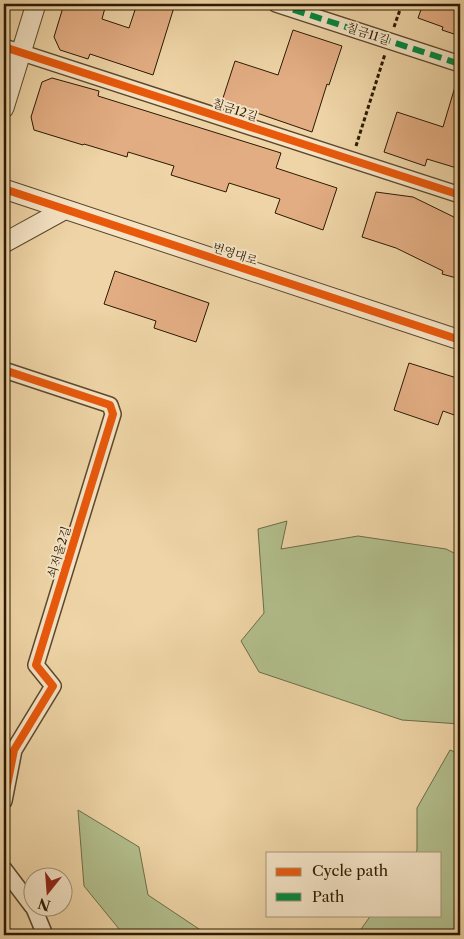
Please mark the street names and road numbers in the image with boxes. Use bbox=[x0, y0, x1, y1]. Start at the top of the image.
street label: 칠금11길 bbox=[344, 19, 392, 48]
street label: 칠금12길 bbox=[211, 95, 260, 124]
street label: 번영대로 bbox=[211, 239, 260, 268]
street label: 쇠저울2길 bbox=[44, 524, 73, 580]

